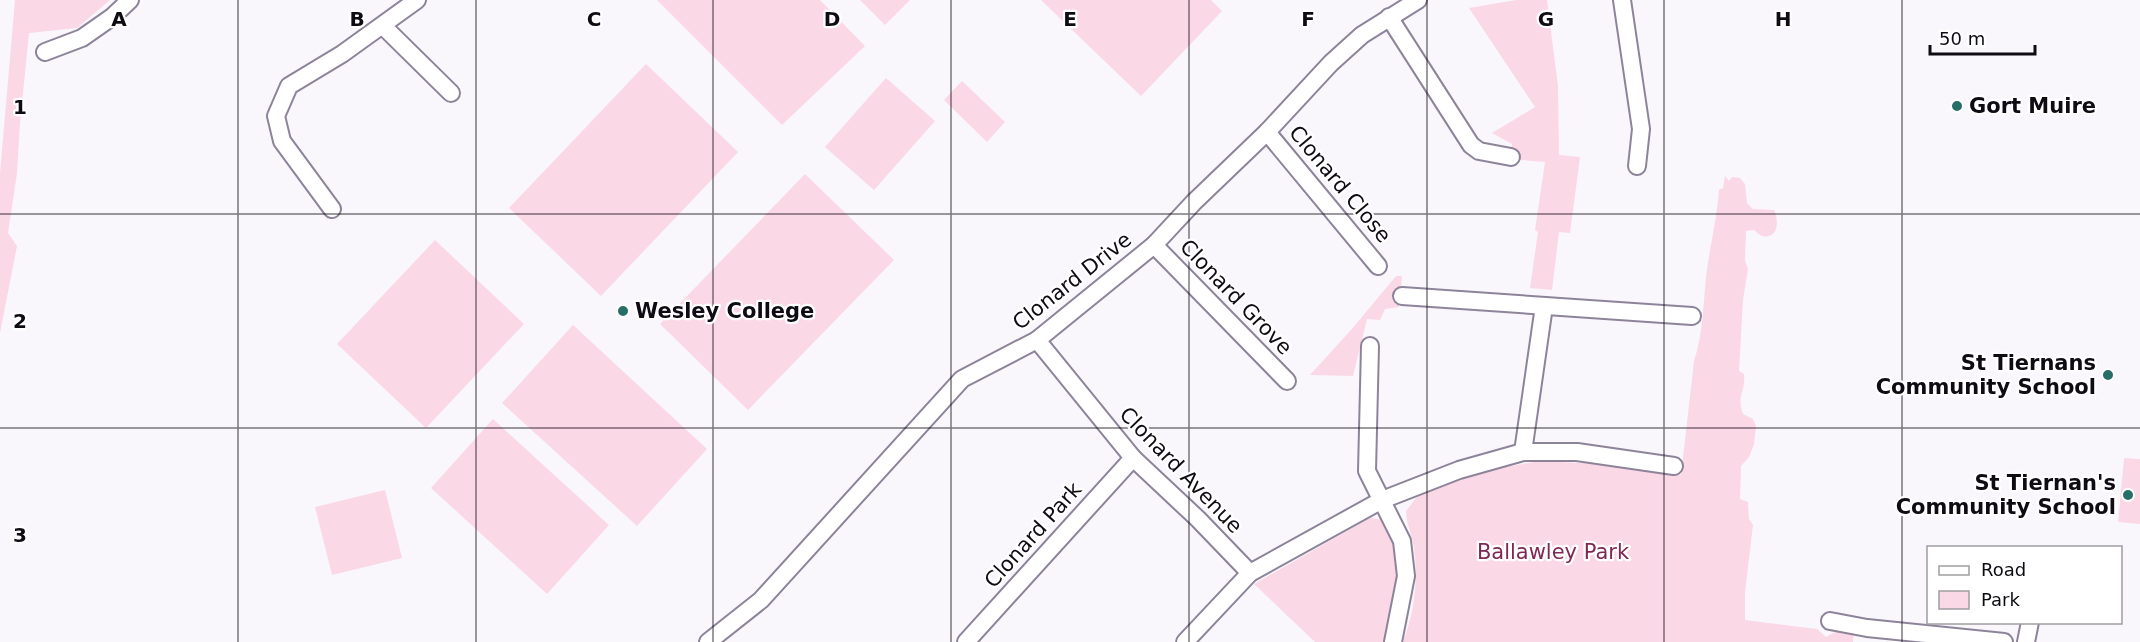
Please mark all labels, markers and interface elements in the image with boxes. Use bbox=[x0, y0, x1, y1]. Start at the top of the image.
text: A bbox=[111, 7, 127, 31]
text: B bbox=[349, 7, 365, 31]
text: C bbox=[587, 7, 601, 31]
text: D bbox=[824, 7, 840, 31]
text: E bbox=[1063, 7, 1077, 31]
text: F bbox=[1301, 7, 1315, 31]
text: G bbox=[1538, 7, 1554, 31]
text: H bbox=[1775, 7, 1791, 31]
scale bar bbox=[1930, 18, 2035, 56]
text: 50 m bbox=[1939, 28, 1985, 49]
place label: Gort Muire bbox=[1969, 94, 2096, 118]
text: 1 bbox=[13, 95, 27, 119]
marker: Gort Muire bbox=[1950, 99, 1964, 113]
street label: Clonard Close bbox=[1284, 121, 1396, 247]
street label: Clonard Drive bbox=[1008, 227, 1136, 335]
street label: Clonard Grove bbox=[1175, 235, 1297, 359]
place label: Wesley College bbox=[635, 299, 814, 323]
marker: Wesley College bbox=[616, 304, 630, 318]
text: 2 bbox=[13, 309, 27, 333]
place label: St Tiernans Community School bbox=[1876, 351, 2096, 399]
marker: St Tiernans Community School bbox=[2101, 368, 2115, 382]
street label: Clonard Avenue bbox=[1115, 402, 1247, 538]
place label: St Tiernan's Community School bbox=[1896, 471, 2116, 519]
street label: Clonard Park bbox=[980, 477, 1087, 593]
marker: St Tiernan's Community School bbox=[2121, 488, 2135, 502]
text: 3 bbox=[13, 523, 27, 547]
park label: Ballawley Park bbox=[1477, 540, 1630, 564]
legend bbox=[1927, 546, 2122, 624]
text: Road bbox=[1981, 559, 2026, 580]
text: Park bbox=[1981, 589, 2020, 610]

